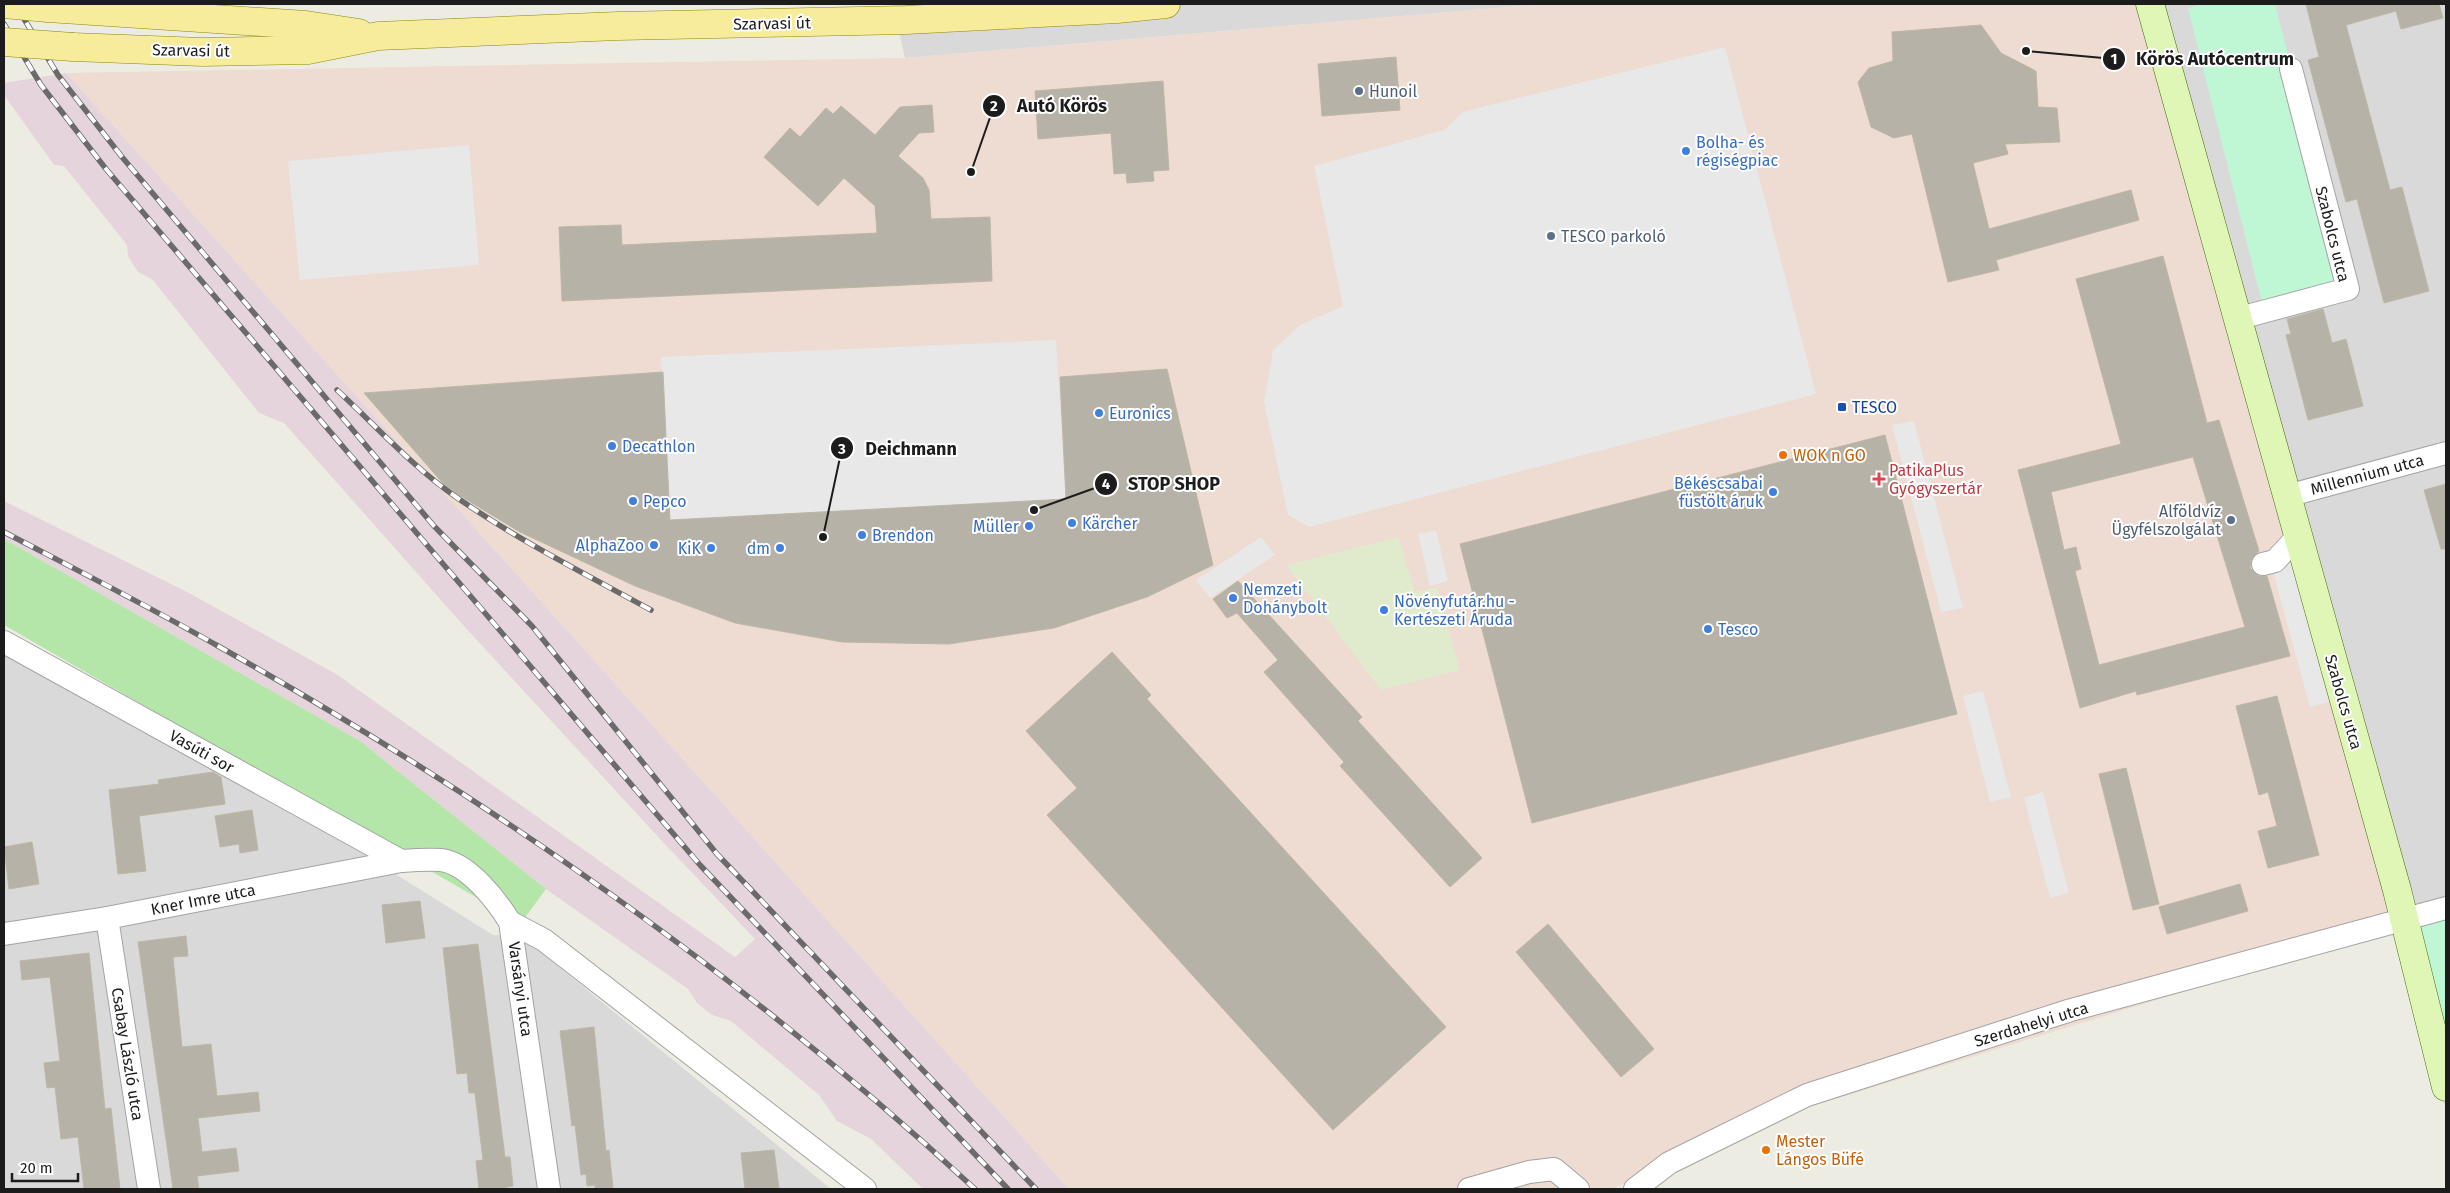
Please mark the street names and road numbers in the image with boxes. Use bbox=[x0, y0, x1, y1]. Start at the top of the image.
street label: Szarvasi út bbox=[733, 13, 811, 34]
street label: Szarvasi út bbox=[152, 40, 230, 61]
street label: Szabolcs utca bbox=[2311, 184, 2354, 284]
street label: Millennium utca bbox=[2308, 450, 2426, 499]
street label: Szabolcs utca bbox=[2321, 652, 2366, 752]
street label: Vasúti sor bbox=[166, 726, 238, 777]
street label: Kner Imre utca bbox=[149, 880, 257, 919]
street label: Varsányi utca bbox=[504, 940, 537, 1038]
street label: Csabay László utca bbox=[108, 986, 147, 1122]
street label: Szerdahelyi utca bbox=[1972, 998, 2091, 1051]

